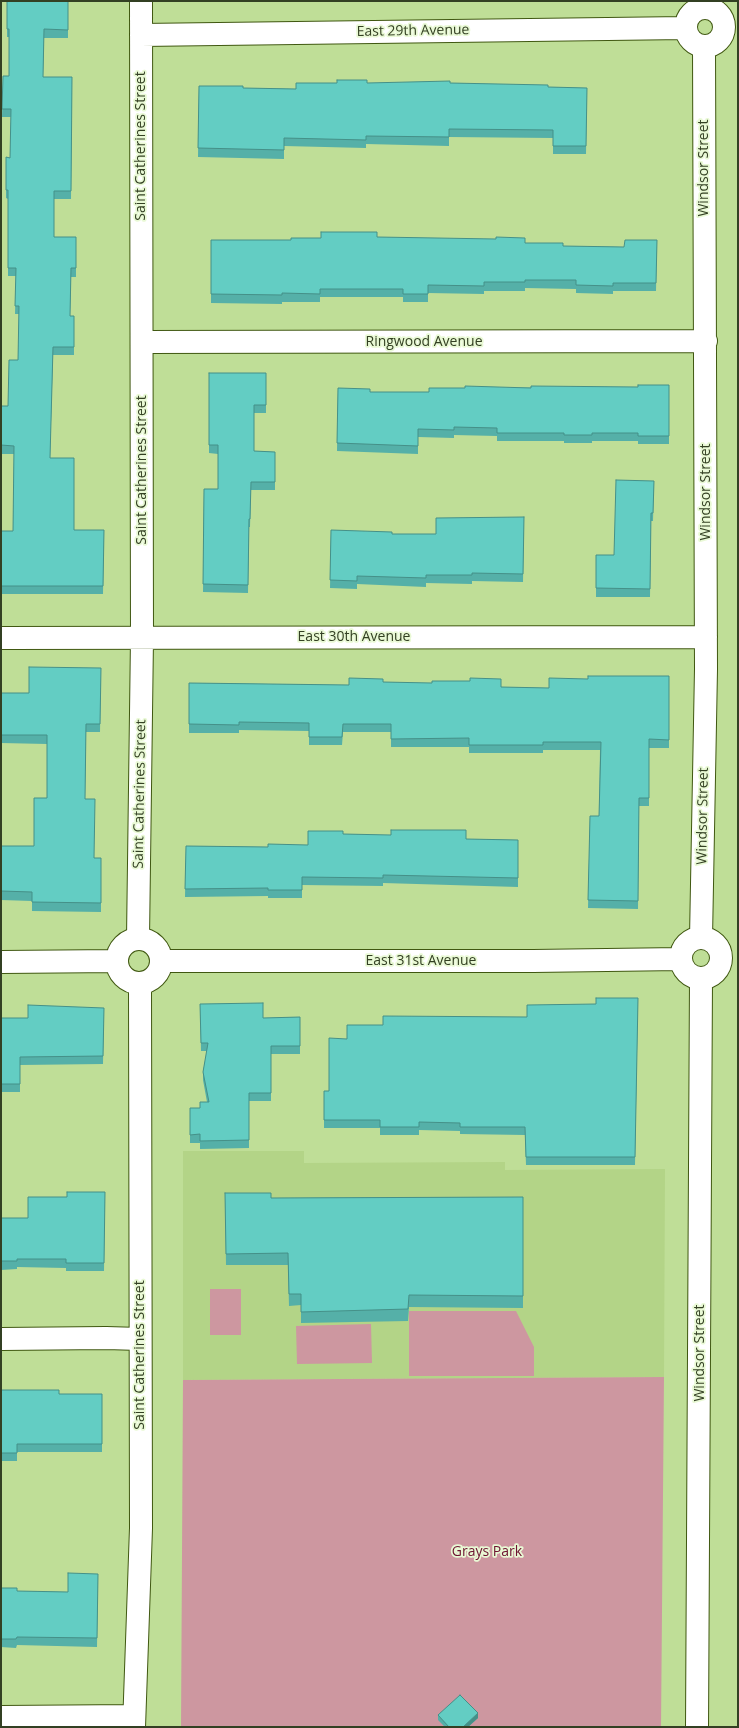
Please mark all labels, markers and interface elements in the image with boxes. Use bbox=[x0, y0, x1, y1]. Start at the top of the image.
street label: East 29th Avenue bbox=[356, 22, 470, 40]
street label: Saint Catherines Street bbox=[133, 71, 149, 221]
street label: Windsor Street bbox=[696, 119, 712, 217]
street label: Ringwood Avenue bbox=[366, 334, 482, 350]
street label: Saint Catherines Street bbox=[134, 395, 150, 545]
street label: Windsor Street bbox=[698, 443, 714, 541]
street label: East 30th Avenue bbox=[298, 629, 410, 645]
street label: Saint Catherines Street bbox=[130, 719, 150, 869]
street label: Windsor Street bbox=[694, 767, 712, 865]
street label: East 31st Avenue bbox=[366, 953, 476, 969]
street label: Saint Catherines Street bbox=[132, 1280, 148, 1430]
street label: Windsor Street bbox=[692, 1304, 708, 1402]
park label: Grays Park bbox=[452, 1544, 522, 1560]

